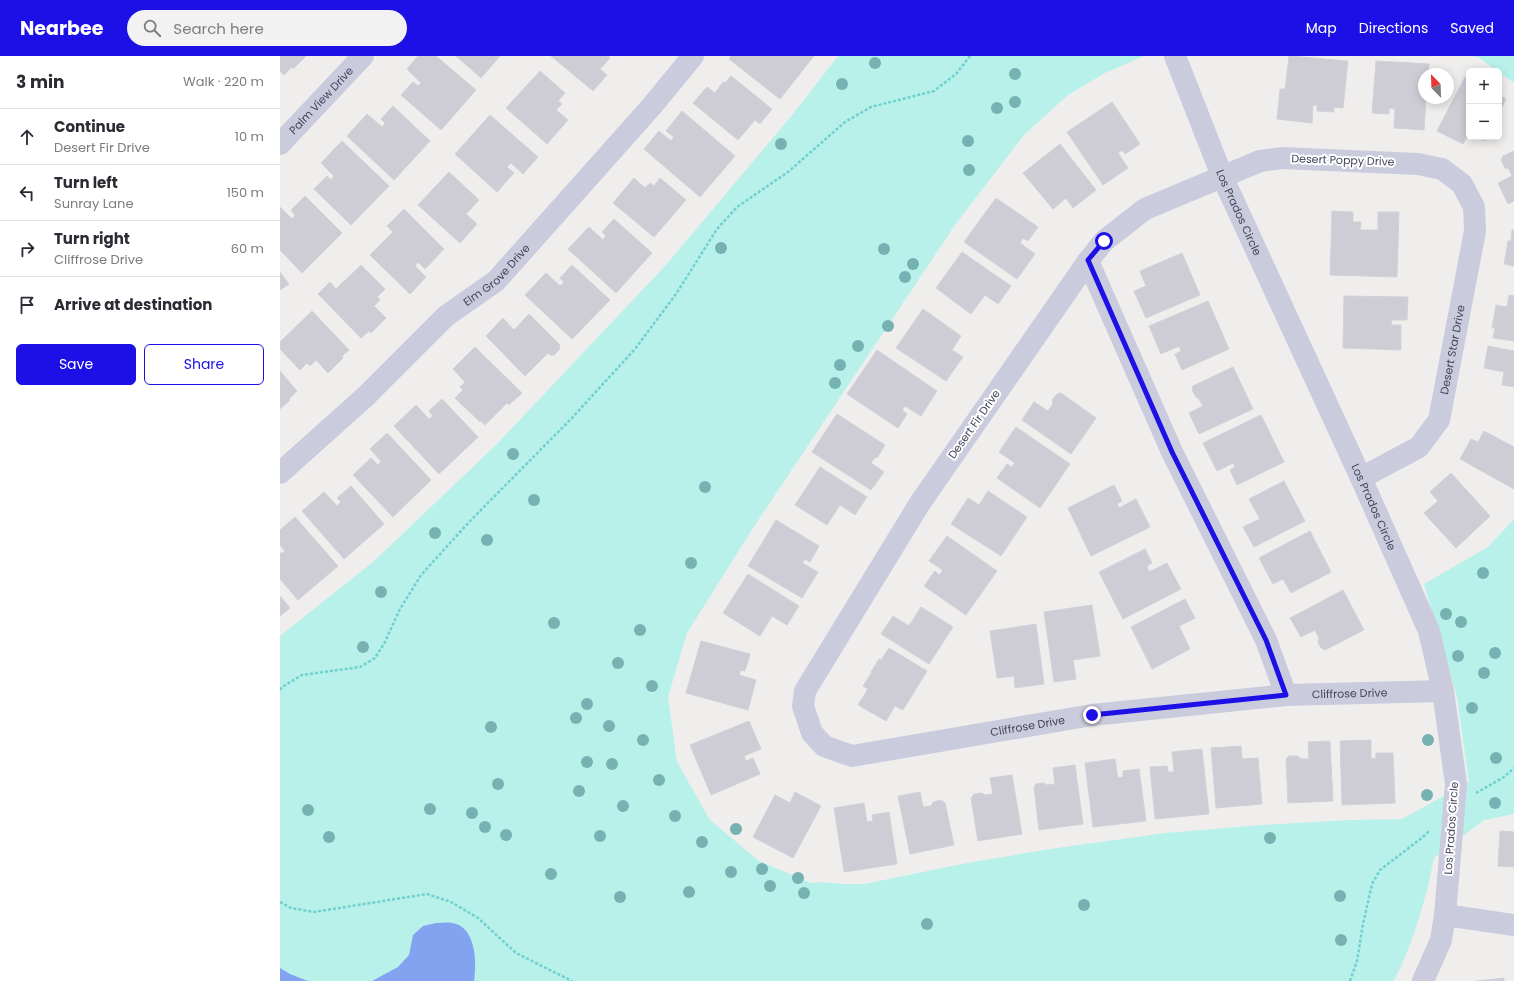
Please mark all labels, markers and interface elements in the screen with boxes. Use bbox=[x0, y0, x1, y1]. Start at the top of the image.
search box bbox=[127, 10, 407, 46]
text: Nearbee bbox=[20, 15, 103, 42]
icon: search bbox=[141, 17, 163, 39]
text: Search here bbox=[173, 18, 264, 39]
text: Map bbox=[1306, 18, 1337, 38]
text: Directions bbox=[1359, 18, 1428, 38]
text: Saved bbox=[1450, 18, 1494, 38]
street label: Palm View Drive bbox=[285, 63, 357, 138]
north arrow bbox=[1418, 68, 1454, 104]
map controls bbox=[1466, 68, 1502, 140]
button: + bbox=[1466, 68, 1502, 104]
text: 3 min bbox=[16, 70, 64, 94]
text: Walk · 220 m bbox=[183, 72, 264, 91]
button: − bbox=[1466, 104, 1502, 140]
text: Continue bbox=[54, 116, 125, 137]
icon: ahead bbox=[16, 126, 38, 148]
text: 10 m bbox=[235, 127, 264, 146]
text: Desert Fir Drive bbox=[54, 138, 150, 157]
street label: Desert Poppy Drive bbox=[1291, 150, 1395, 170]
street label: Los Prados Circle bbox=[1212, 167, 1266, 258]
text: Turn left bbox=[54, 172, 118, 193]
icon: left bbox=[16, 182, 38, 204]
text: 150 m bbox=[227, 183, 264, 202]
text: Sunray Lane bbox=[54, 194, 133, 213]
text: Turn right bbox=[54, 228, 130, 249]
route start bbox=[1095, 232, 1113, 250]
icon: right bbox=[16, 238, 38, 260]
text: 60 m bbox=[231, 239, 264, 258]
street label: Elm Grove Drive bbox=[460, 240, 534, 310]
text: Cliffrose Drive bbox=[54, 250, 143, 269]
icon: arrive bbox=[16, 294, 38, 316]
text: Arrive at destination bbox=[54, 294, 212, 315]
street label: Desert Star Drive bbox=[1436, 303, 1469, 396]
button: Save bbox=[16, 344, 136, 385]
button: Share bbox=[144, 344, 264, 385]
street label: Desert Fir Drive bbox=[944, 386, 1004, 462]
street label: Los Prados Circle bbox=[1348, 461, 1400, 553]
street label: Cliffrose Drive bbox=[1312, 684, 1388, 702]
route end bbox=[1083, 706, 1101, 724]
street label: Cliffrose Drive bbox=[989, 712, 1066, 740]
street label: Los Prados Circle bbox=[1440, 781, 1462, 875]

